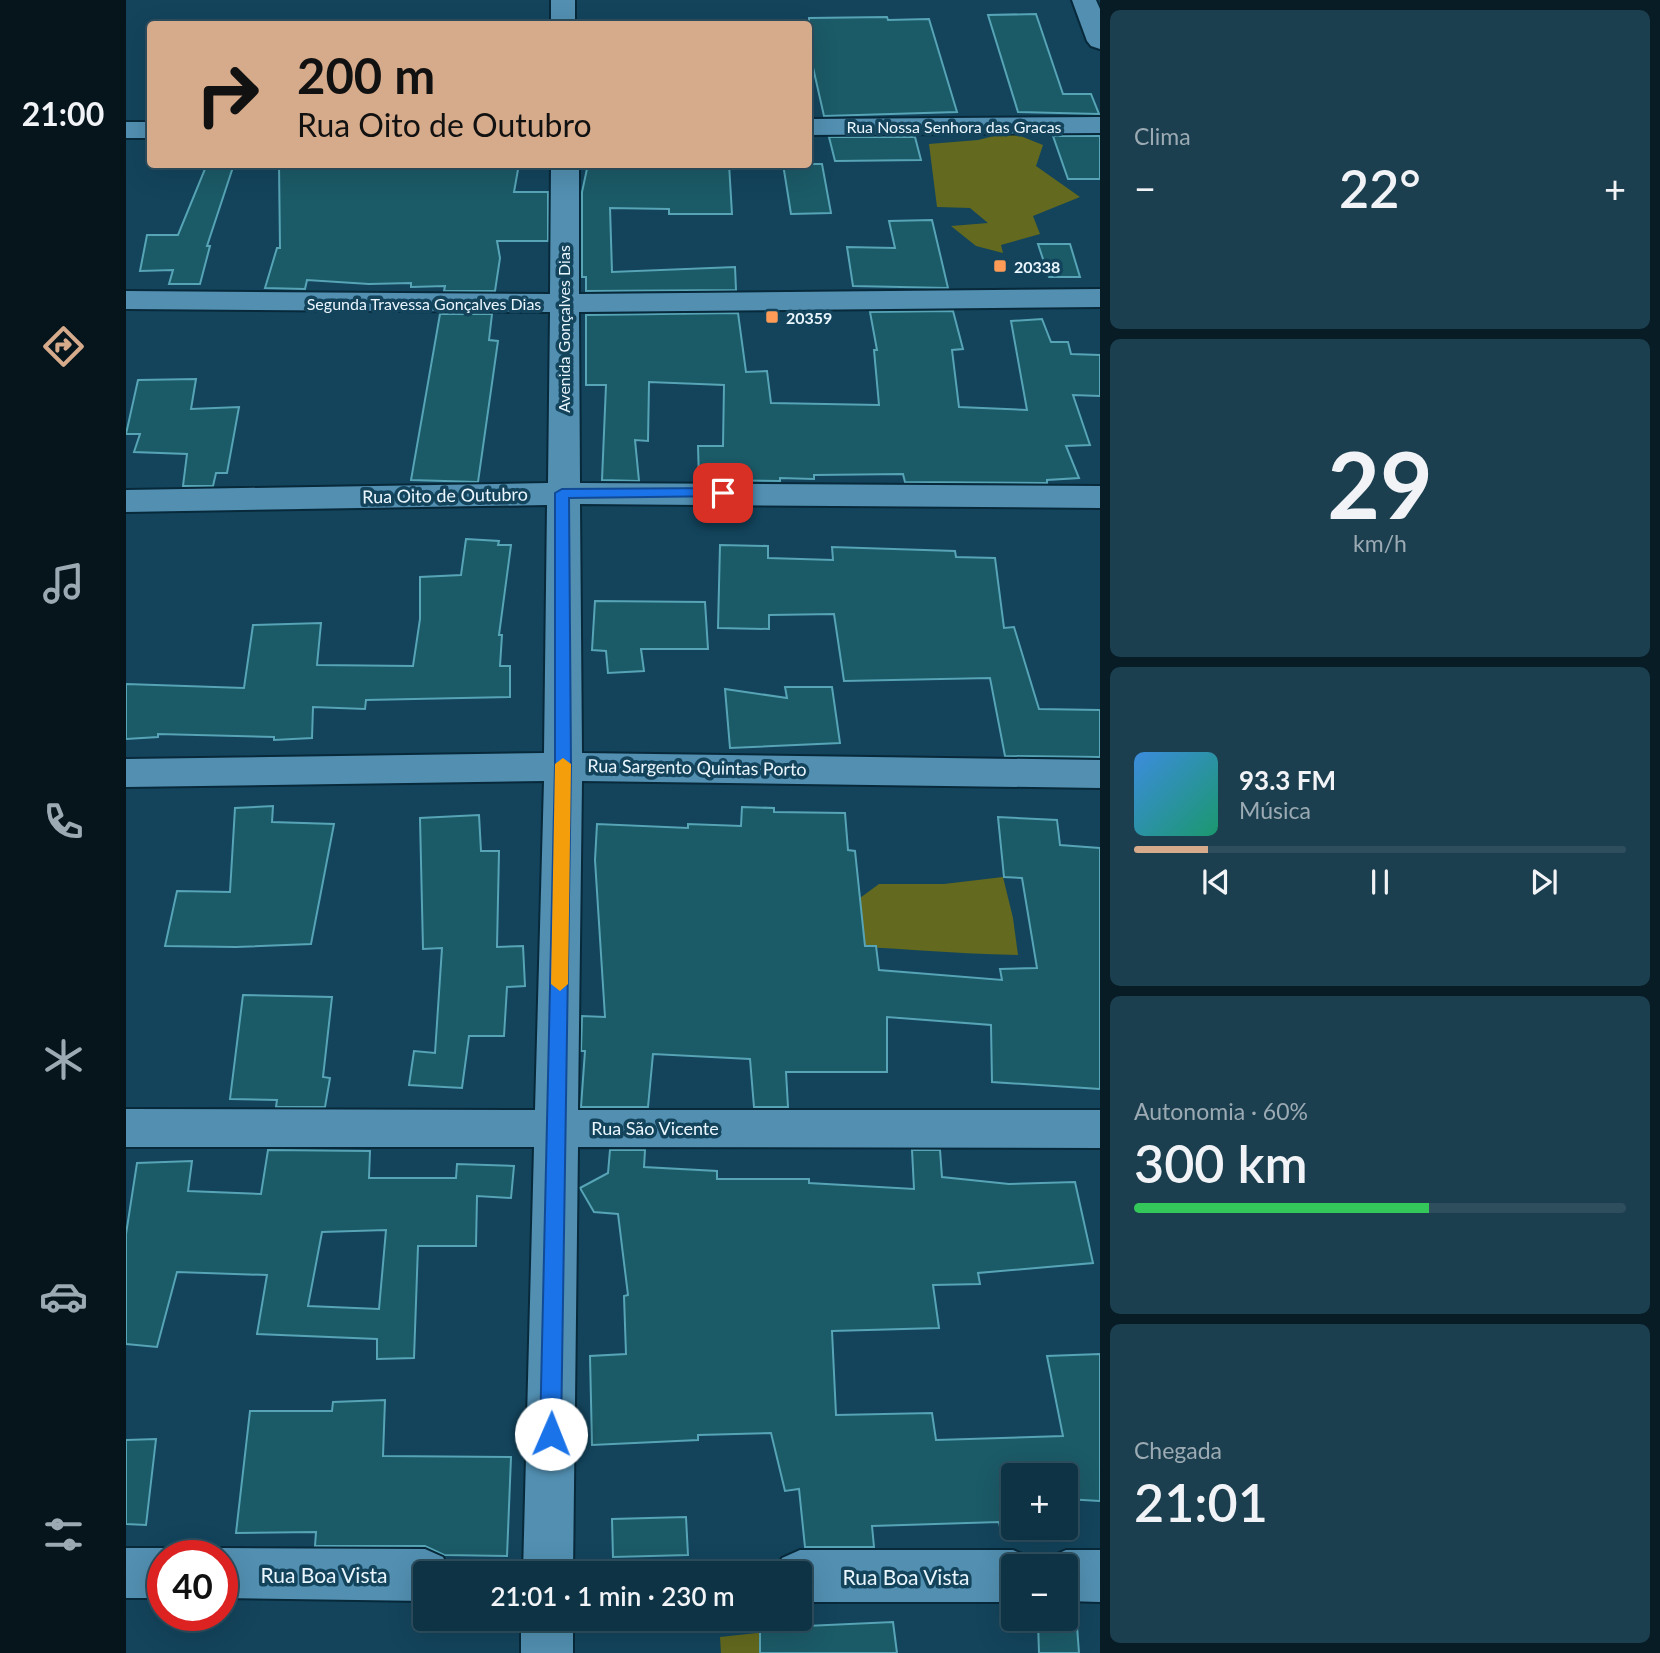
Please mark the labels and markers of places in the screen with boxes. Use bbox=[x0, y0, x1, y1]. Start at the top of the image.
place label: 20338 bbox=[1014, 257, 1060, 276]
marker: 20338 bbox=[992, 258, 1008, 274]
place label: 20359 bbox=[786, 308, 832, 327]
marker: 20359 bbox=[764, 309, 780, 325]
pin bbox=[693, 463, 753, 523]

